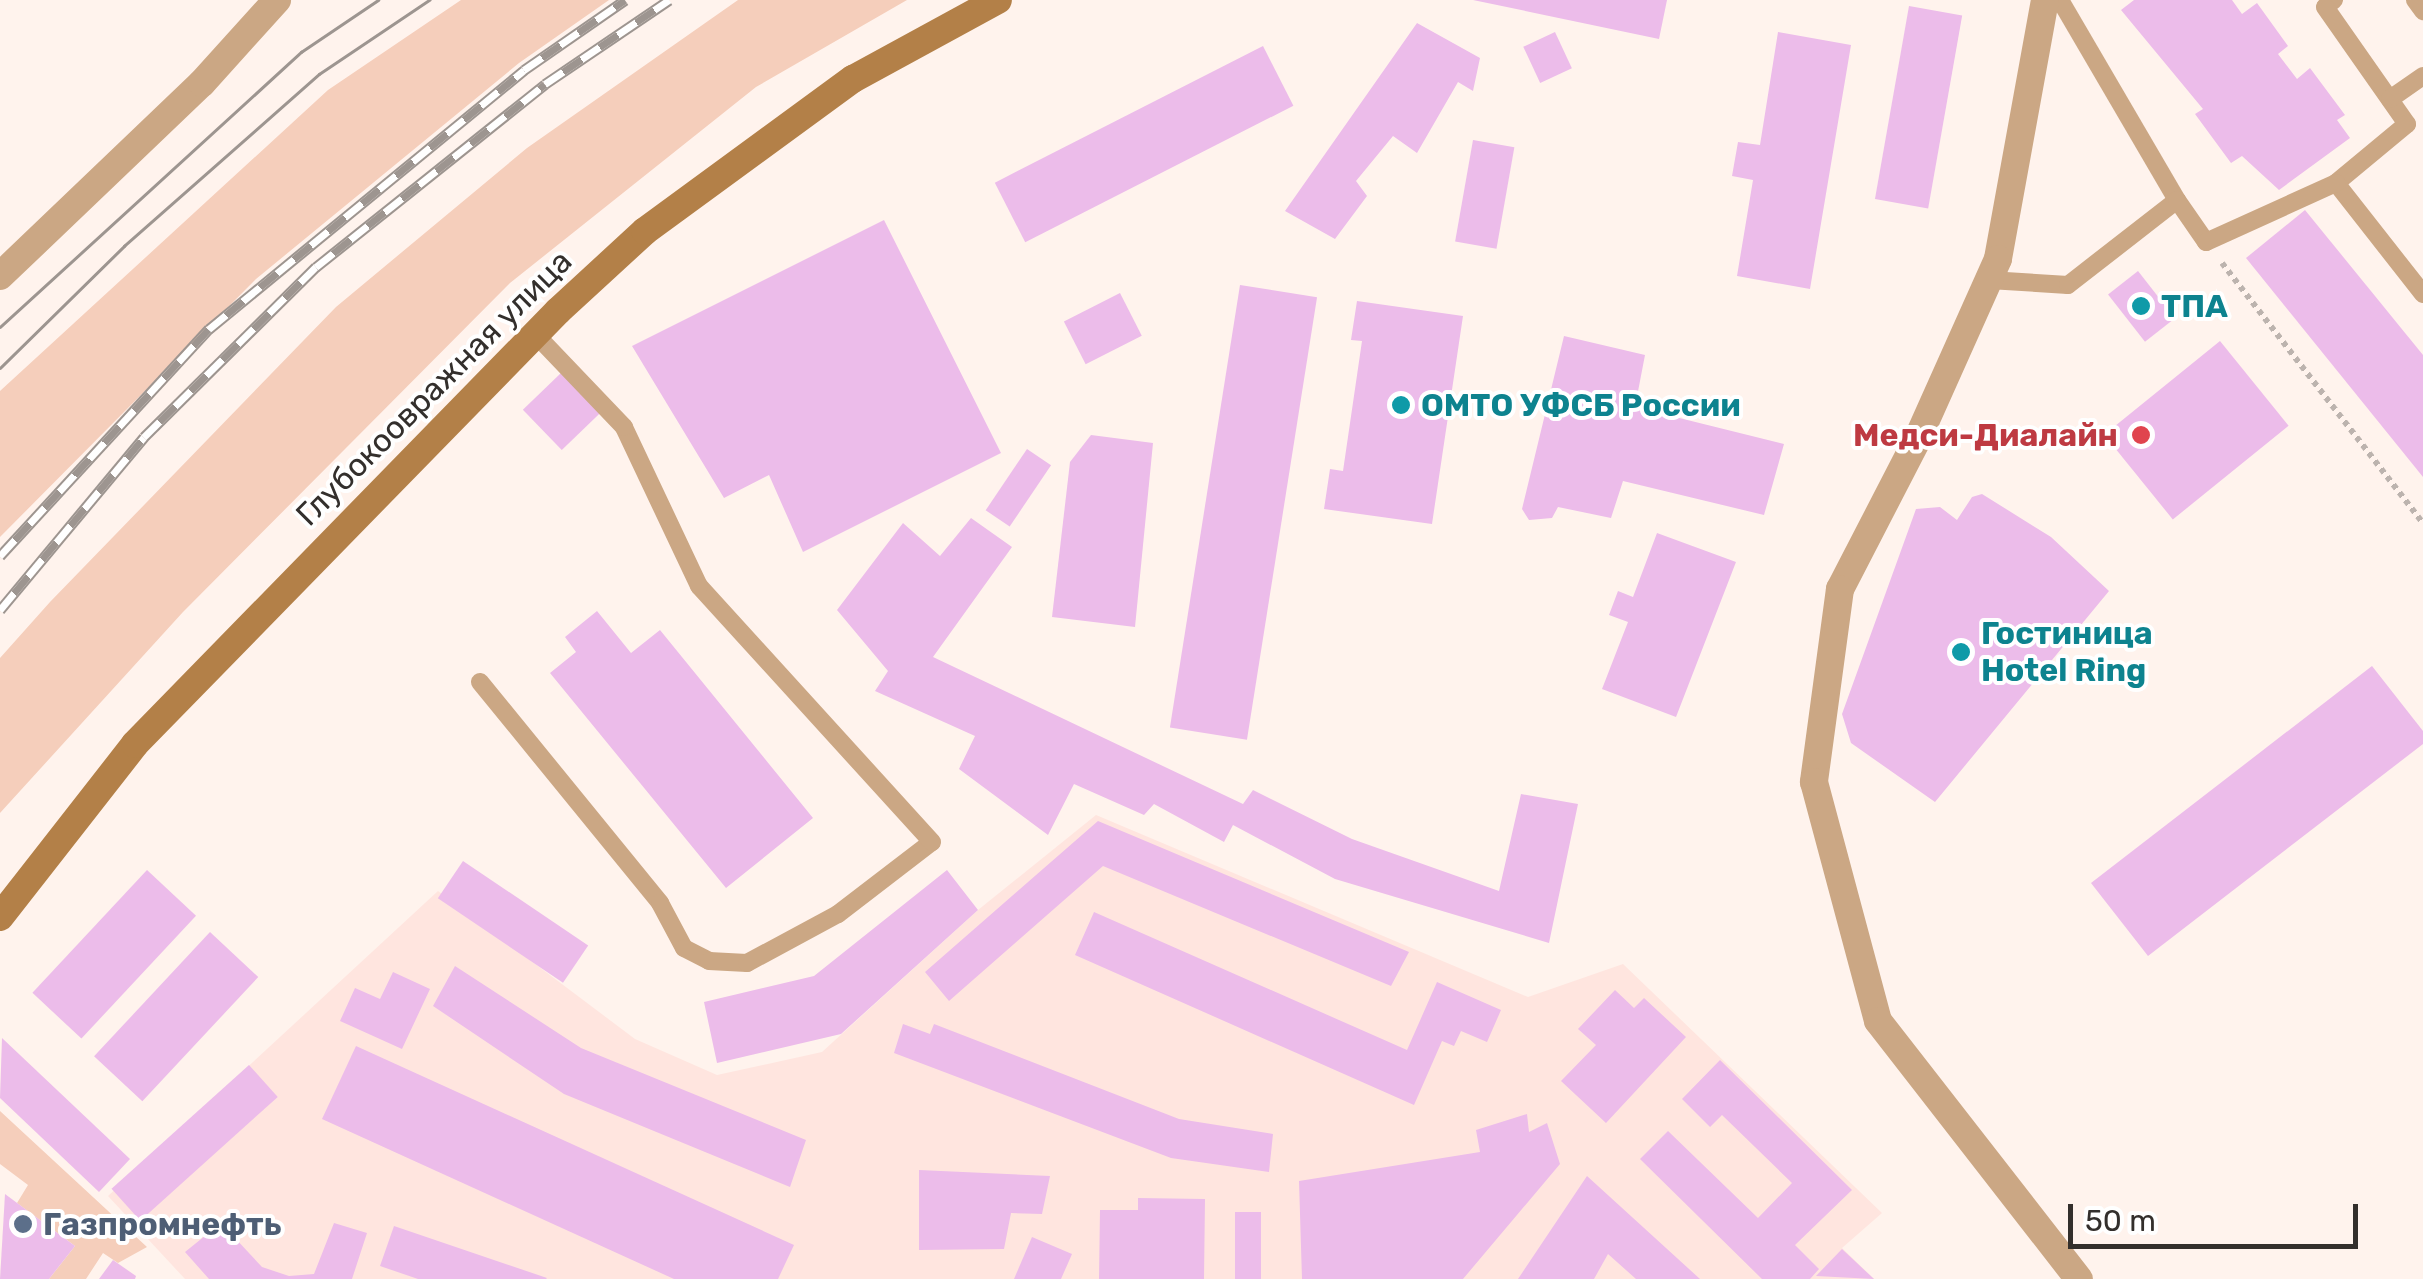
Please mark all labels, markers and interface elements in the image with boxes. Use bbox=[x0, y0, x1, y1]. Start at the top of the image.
street label: Глубокоовражная улица bbox=[288, 242, 580, 534]
place label: ТПА bbox=[2161, 287, 2228, 325]
marker: ТПА bbox=[2130, 295, 2152, 317]
place label: ОМТО УФСБ России bbox=[1421, 386, 1741, 424]
marker: ОМТО УФСБ России bbox=[1390, 394, 1412, 416]
place label: Медси-Диалайн bbox=[1853, 416, 2118, 454]
marker: Медси-Диалайн bbox=[2128, 422, 2154, 448]
place label: Гостиница Hotel Ring bbox=[1981, 615, 2153, 690]
marker: Гостиница Hotel Ring bbox=[1950, 641, 1972, 663]
scale bar bbox=[2073, 1184, 2363, 1246]
text: 50 m bbox=[2085, 1203, 2156, 1239]
place label: Газпромнефть bbox=[43, 1205, 282, 1243]
marker: Газпромнефть bbox=[12, 1213, 34, 1235]

